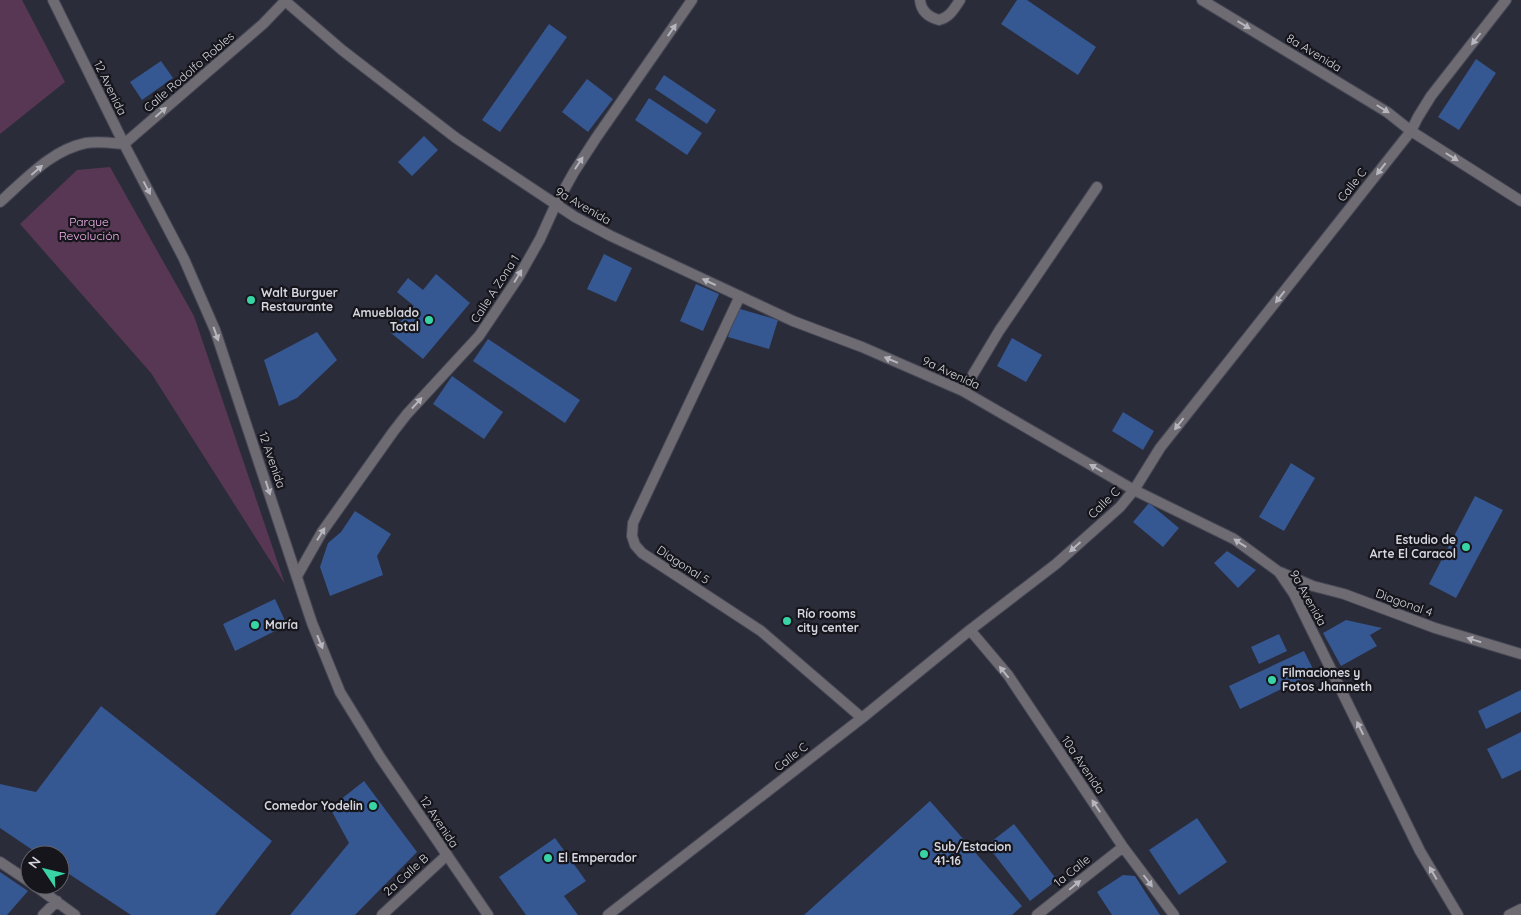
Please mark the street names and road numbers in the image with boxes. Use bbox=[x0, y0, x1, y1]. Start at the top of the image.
street label: Calle Rodolfo Robles bbox=[140, 28, 237, 115]
street label: 8a Avenida bbox=[1284, 30, 1345, 75]
street label: 12 Avenida bbox=[91, 58, 130, 118]
street label: Calle C bbox=[1334, 165, 1369, 204]
street label: 9a Avenida bbox=[553, 184, 614, 228]
street label: Calle A Zona 1 bbox=[467, 252, 522, 326]
street label: 9a Avenida bbox=[920, 353, 982, 392]
street label: 12 Avenida bbox=[256, 430, 289, 490]
street label: Calle C bbox=[1085, 484, 1123, 521]
street label: Diagonal 5 bbox=[654, 542, 712, 587]
street label: 9a Avenida bbox=[1287, 567, 1330, 628]
street label: Diagonal 4 bbox=[1374, 585, 1435, 620]
street label: 10a Avenida bbox=[1059, 733, 1108, 797]
street label: Calle C bbox=[771, 739, 811, 774]
street label: 12 Avenida bbox=[417, 793, 462, 850]
street label: 2a Calle B bbox=[380, 850, 431, 899]
street label: 1a Calle bbox=[1051, 851, 1093, 890]

